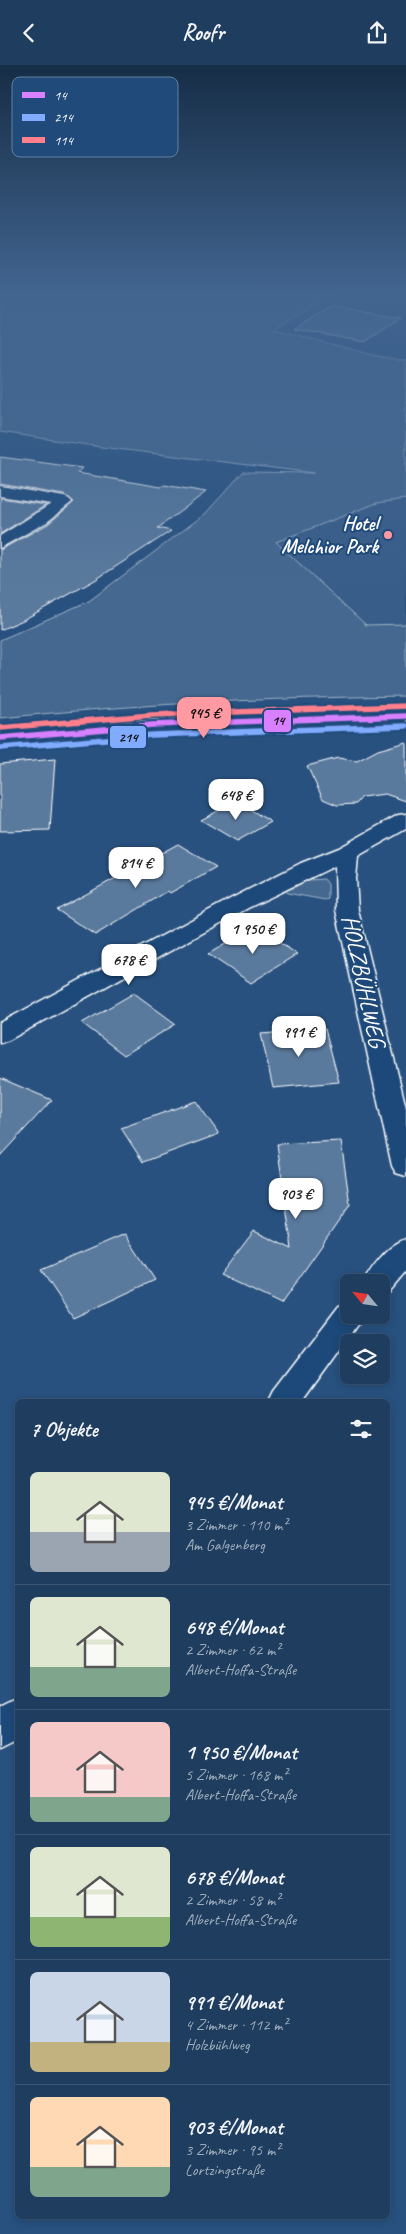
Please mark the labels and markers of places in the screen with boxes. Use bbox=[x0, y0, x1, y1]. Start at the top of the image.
place label: Hotel Melchior Park bbox=[281, 511, 381, 559]
marker: Hotel Melchior Park bbox=[382, 529, 394, 541]
pin: 945 € bbox=[169, 697, 239, 739]
pin: 648 € bbox=[201, 779, 271, 821]
pin: 814 € bbox=[101, 847, 171, 889]
pin: 1 950 € bbox=[207, 913, 299, 955]
pin: 678 € bbox=[94, 943, 164, 986]
pin: 991 € bbox=[264, 1015, 334, 1058]
pin: 903 € bbox=[261, 1177, 331, 1220]

